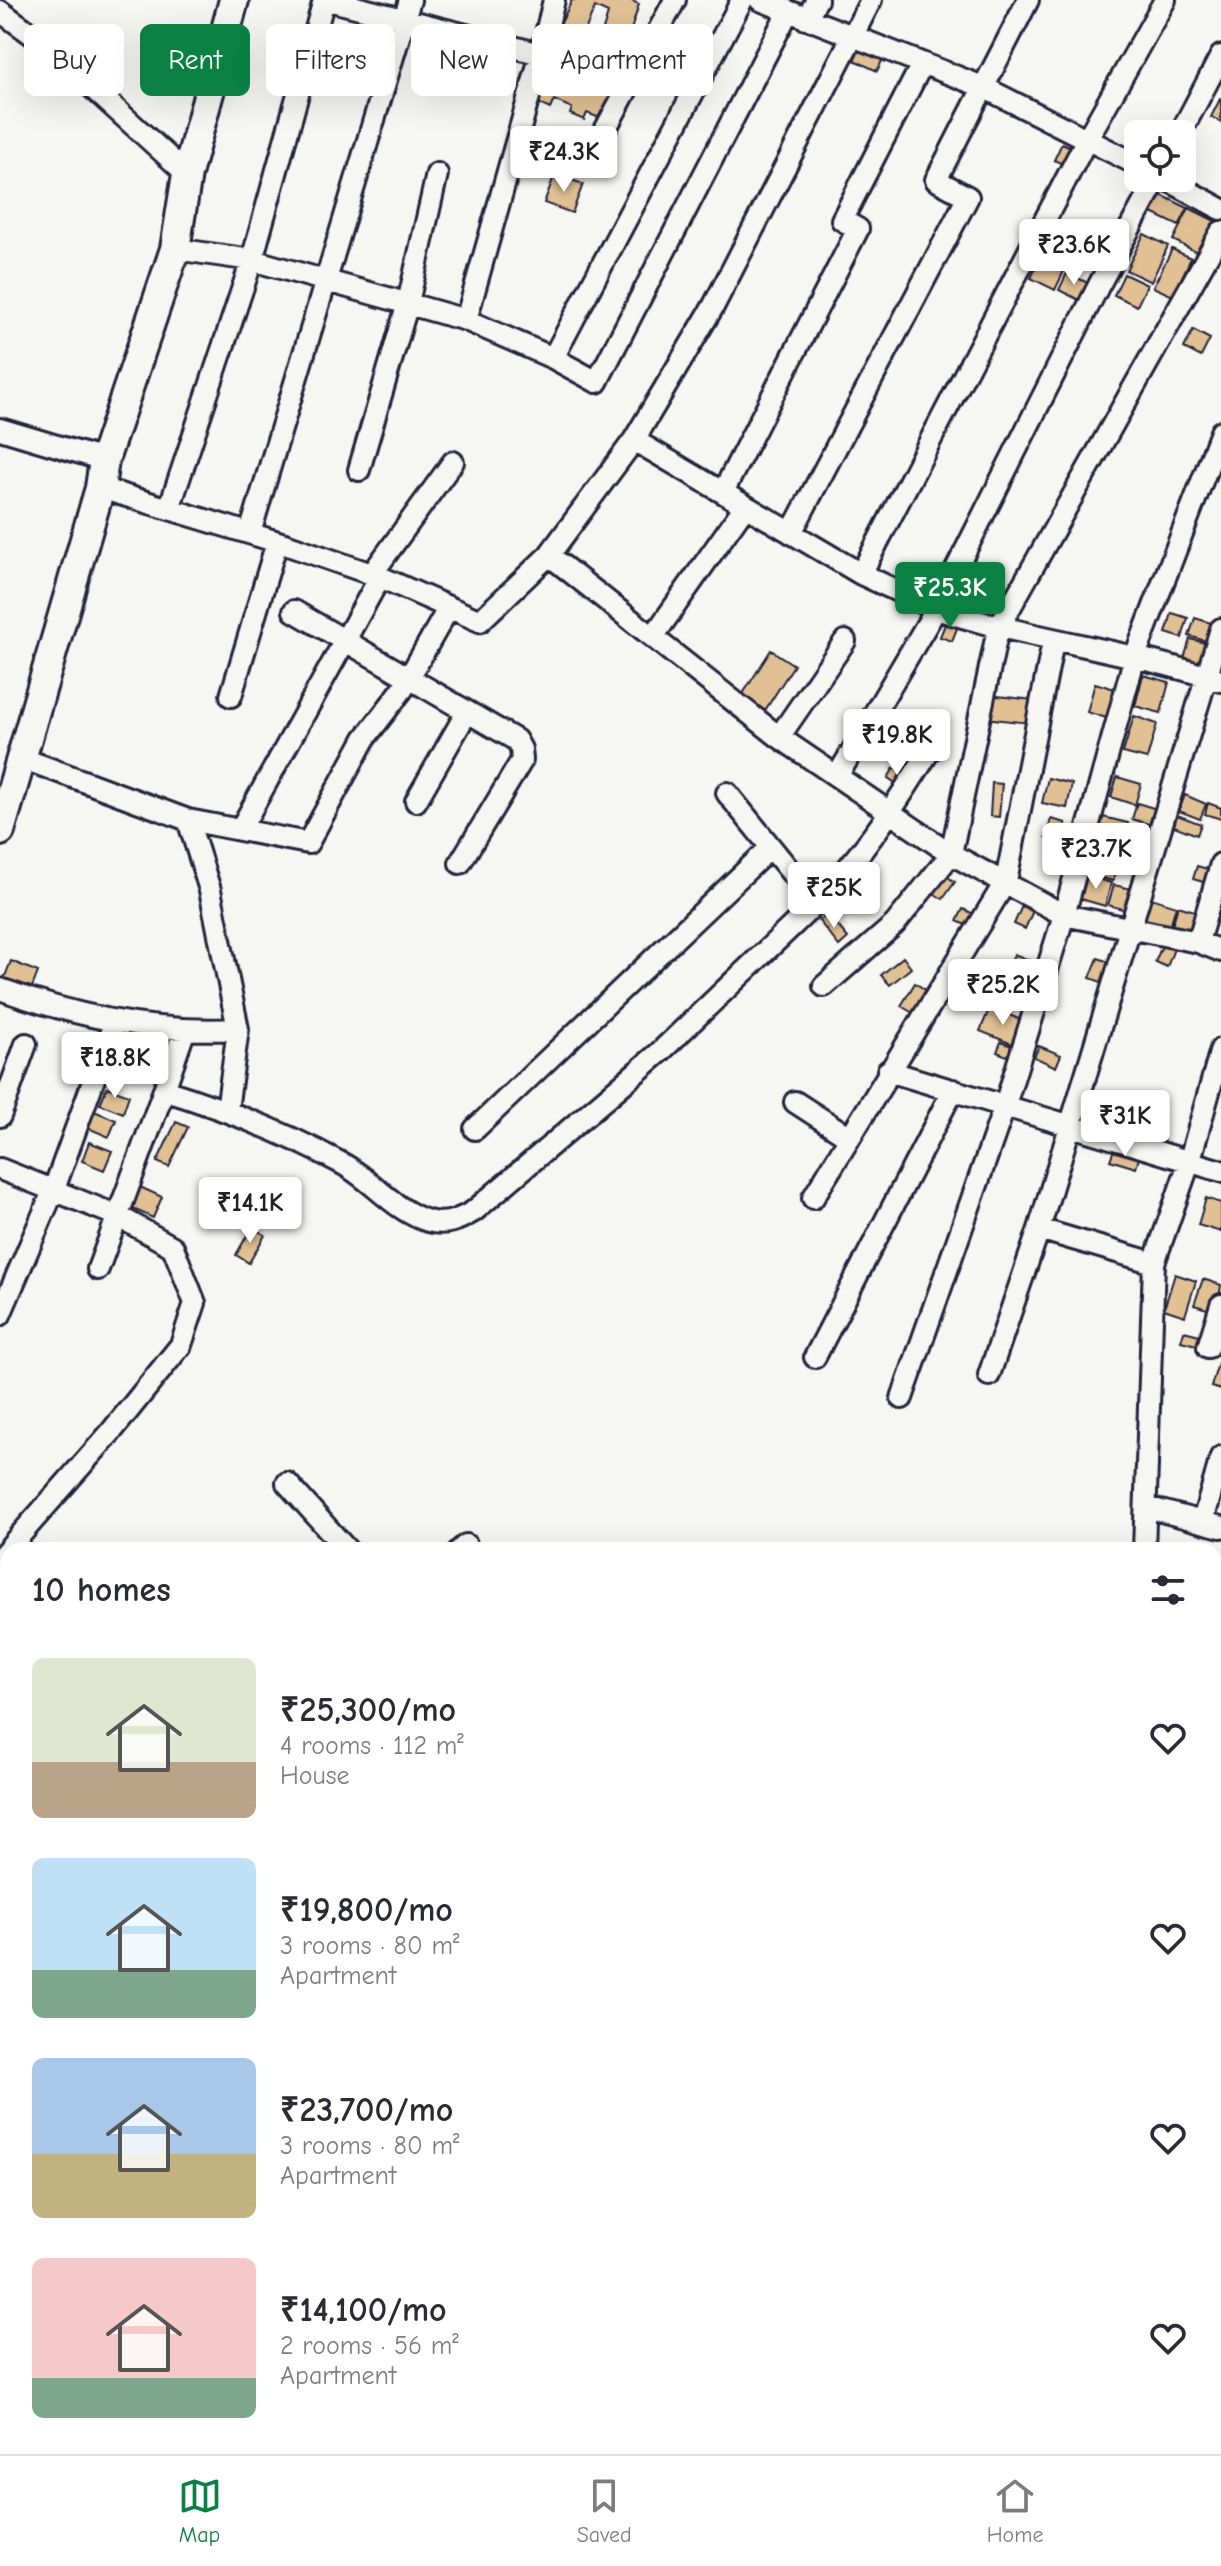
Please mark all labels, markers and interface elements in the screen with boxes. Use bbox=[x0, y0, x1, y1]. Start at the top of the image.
chip: Buy bbox=[24, 24, 124, 96]
chip: Rent bbox=[140, 24, 250, 96]
chip: Filters bbox=[266, 24, 395, 96]
chip: New bbox=[411, 24, 516, 96]
chip: Apartment bbox=[532, 24, 713, 96]
map controls bbox=[1124, 120, 1196, 192]
button: locate bbox=[1124, 120, 1196, 192]
pin: ₹24.3K bbox=[499, 126, 629, 194]
text: ₹24.3K bbox=[528, 137, 600, 167]
pin: ₹23.6K bbox=[1009, 219, 1139, 287]
text: ₹23.6K bbox=[1037, 230, 1111, 260]
pin: ₹25.3K bbox=[885, 562, 1015, 630]
text: ₹25.3K bbox=[913, 573, 987, 603]
pin: ₹19.8K bbox=[832, 709, 962, 777]
text: ₹19.8K bbox=[861, 720, 933, 750]
pin: ₹23.7K bbox=[1031, 823, 1161, 891]
text: ₹23.7K bbox=[1060, 834, 1132, 864]
pin: ₹25K bbox=[787, 862, 881, 930]
text: ₹25K bbox=[806, 873, 862, 903]
pin: ₹25.2K bbox=[938, 959, 1068, 1027]
text: ₹25.2K bbox=[966, 970, 1040, 1000]
pin: ₹18.8K bbox=[50, 1032, 180, 1100]
text: ₹18.8K bbox=[79, 1043, 151, 1073]
pin: ₹31K bbox=[1078, 1090, 1172, 1158]
text: ₹31K bbox=[1099, 1101, 1151, 1131]
pin: ₹14.1K bbox=[185, 1177, 315, 1245]
text: ₹14.1K bbox=[217, 1188, 283, 1218]
icon: filters bbox=[1146, 1568, 1190, 1612]
text: 10 homes bbox=[32, 1570, 171, 1610]
icon: home bbox=[96, 1690, 192, 1786]
text: ₹25,300/mo bbox=[280, 1690, 456, 1730]
icon: heart bbox=[1146, 1716, 1190, 1760]
text: 4 rooms · 112 m² bbox=[280, 1731, 464, 1761]
text: House bbox=[280, 1761, 350, 1791]
icon: home bbox=[96, 1890, 192, 1986]
text: ₹19,800/mo bbox=[280, 1890, 453, 1930]
icon: heart bbox=[1146, 1916, 1190, 1960]
text: 3 rooms · 80 m² bbox=[280, 1931, 459, 1961]
text: Apartment bbox=[280, 1961, 396, 1991]
icon: home bbox=[96, 2090, 192, 2186]
text: ₹23,700/mo bbox=[280, 2090, 453, 2130]
icon: heart bbox=[1146, 2116, 1190, 2160]
text: 3 rooms · 80 m² bbox=[280, 2131, 459, 2161]
text: Apartment bbox=[280, 2161, 396, 2191]
icon: home bbox=[96, 2290, 192, 2386]
text: ₹14,100/mo bbox=[280, 2290, 447, 2330]
icon: heart bbox=[1146, 2316, 1190, 2360]
text: 2 rooms · 56 m² bbox=[280, 2331, 459, 2361]
text: Apartment bbox=[280, 2361, 396, 2391]
tab: Map bbox=[178, 2474, 222, 2548]
tab: Saved bbox=[577, 2474, 632, 2548]
tab: Home bbox=[987, 2474, 1043, 2548]

